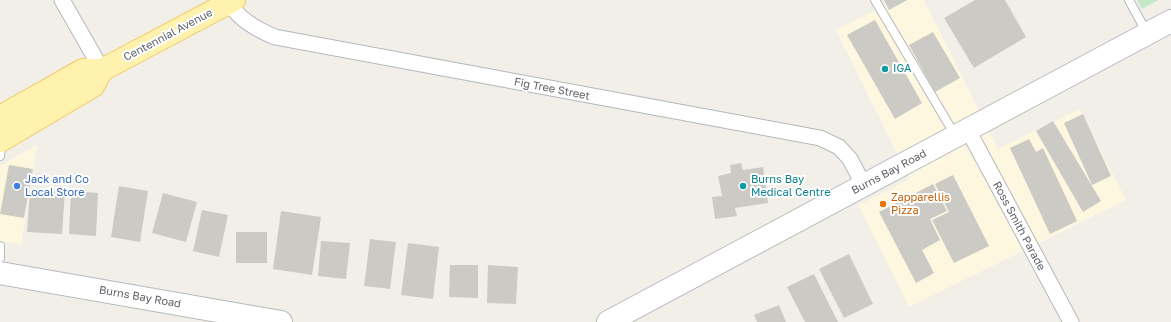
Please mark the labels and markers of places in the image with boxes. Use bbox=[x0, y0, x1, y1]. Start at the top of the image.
place label: IGA bbox=[893, 62, 911, 76]
marker: IGA bbox=[880, 64, 890, 74]
place label: Jack and Co Local Store bbox=[25, 173, 89, 199]
place label: Burns Bay Medical Centre bbox=[751, 173, 831, 199]
marker: Jack and Co Local Store bbox=[12, 181, 22, 191]
marker: Burns Bay Medical Centre bbox=[738, 181, 748, 191]
place label: Zapparellis Pizza bbox=[891, 191, 950, 217]
marker: Zapparellis Pizza bbox=[878, 199, 888, 209]

